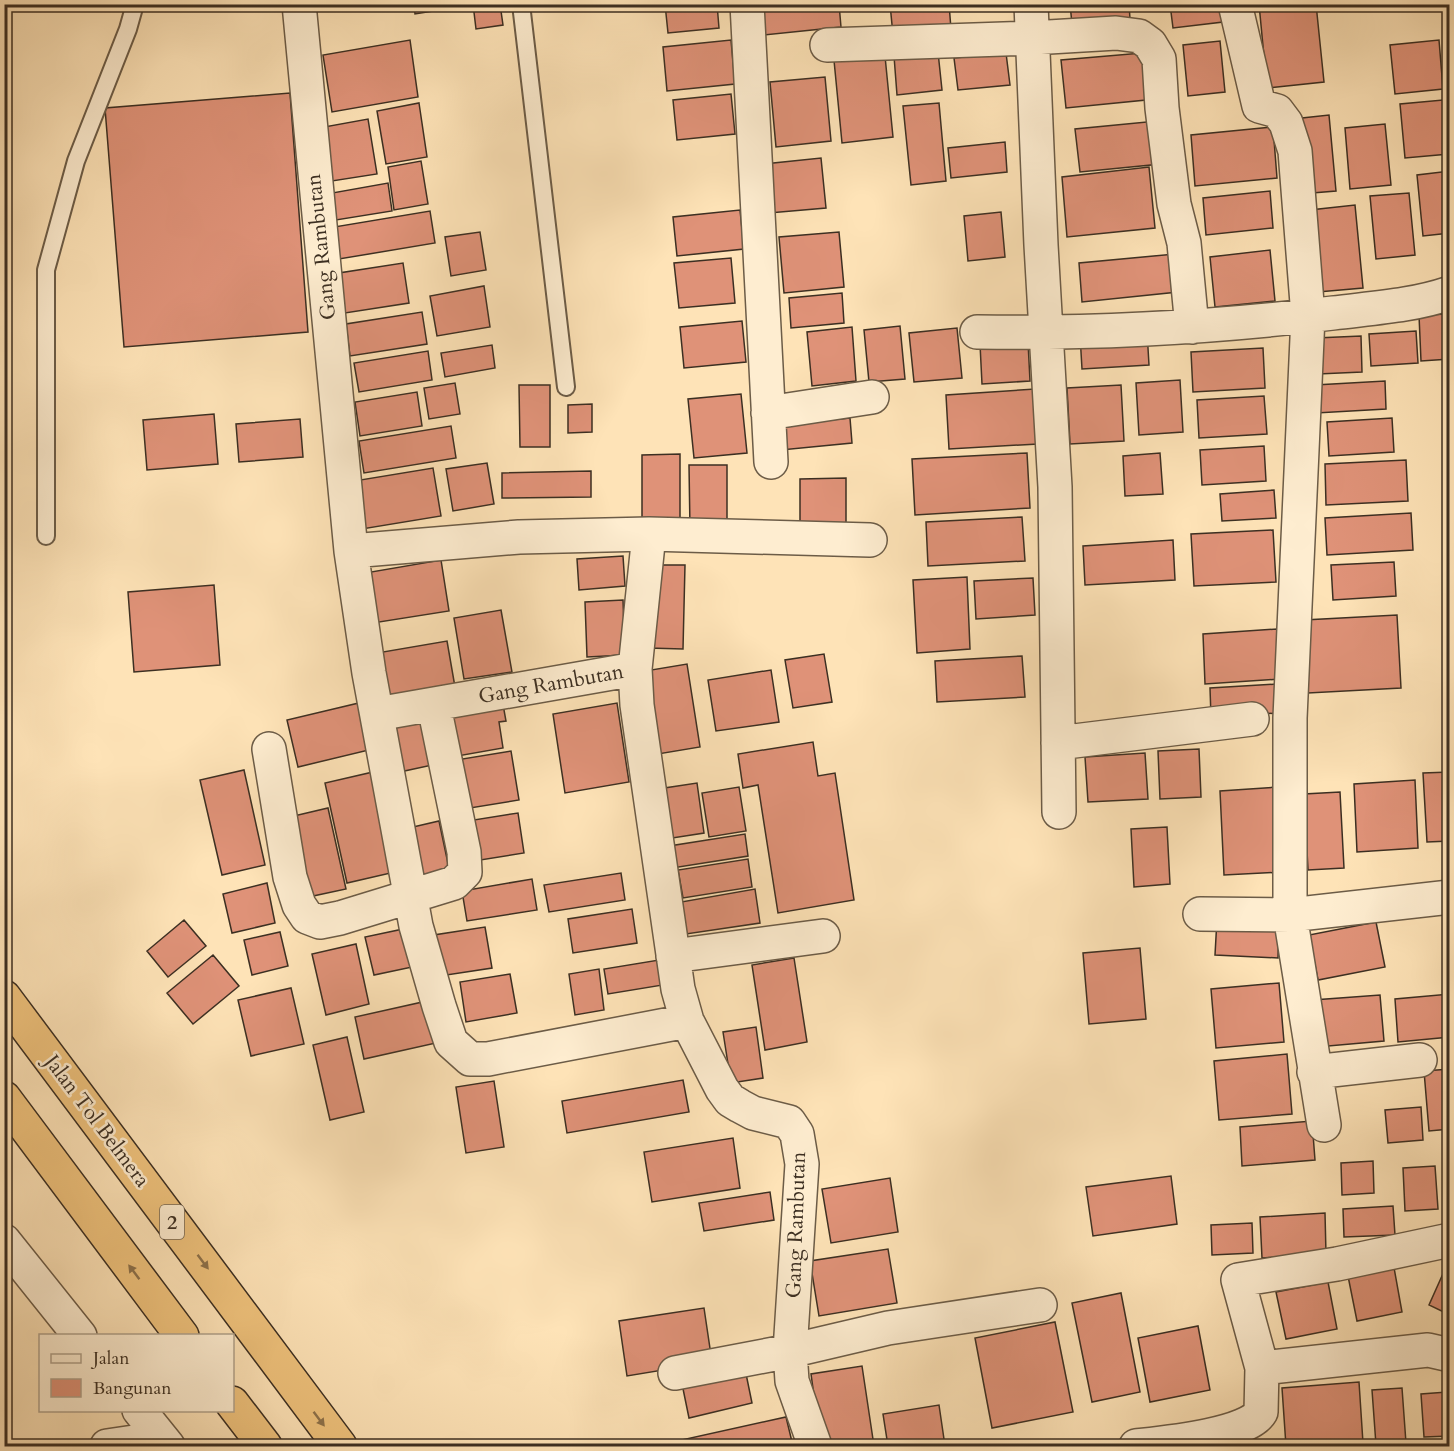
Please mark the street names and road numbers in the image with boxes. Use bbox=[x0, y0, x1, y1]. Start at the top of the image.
street label: Gang Rambutan bbox=[299, 172, 343, 322]
street label: Gang Rambutan bbox=[476, 657, 626, 711]
street label: Jalan Tol Belmera bbox=[36, 1046, 156, 1193]
street label: Gang Rambutan bbox=[779, 1151, 813, 1299]
road number: 2 bbox=[160, 1205, 184, 1239]

